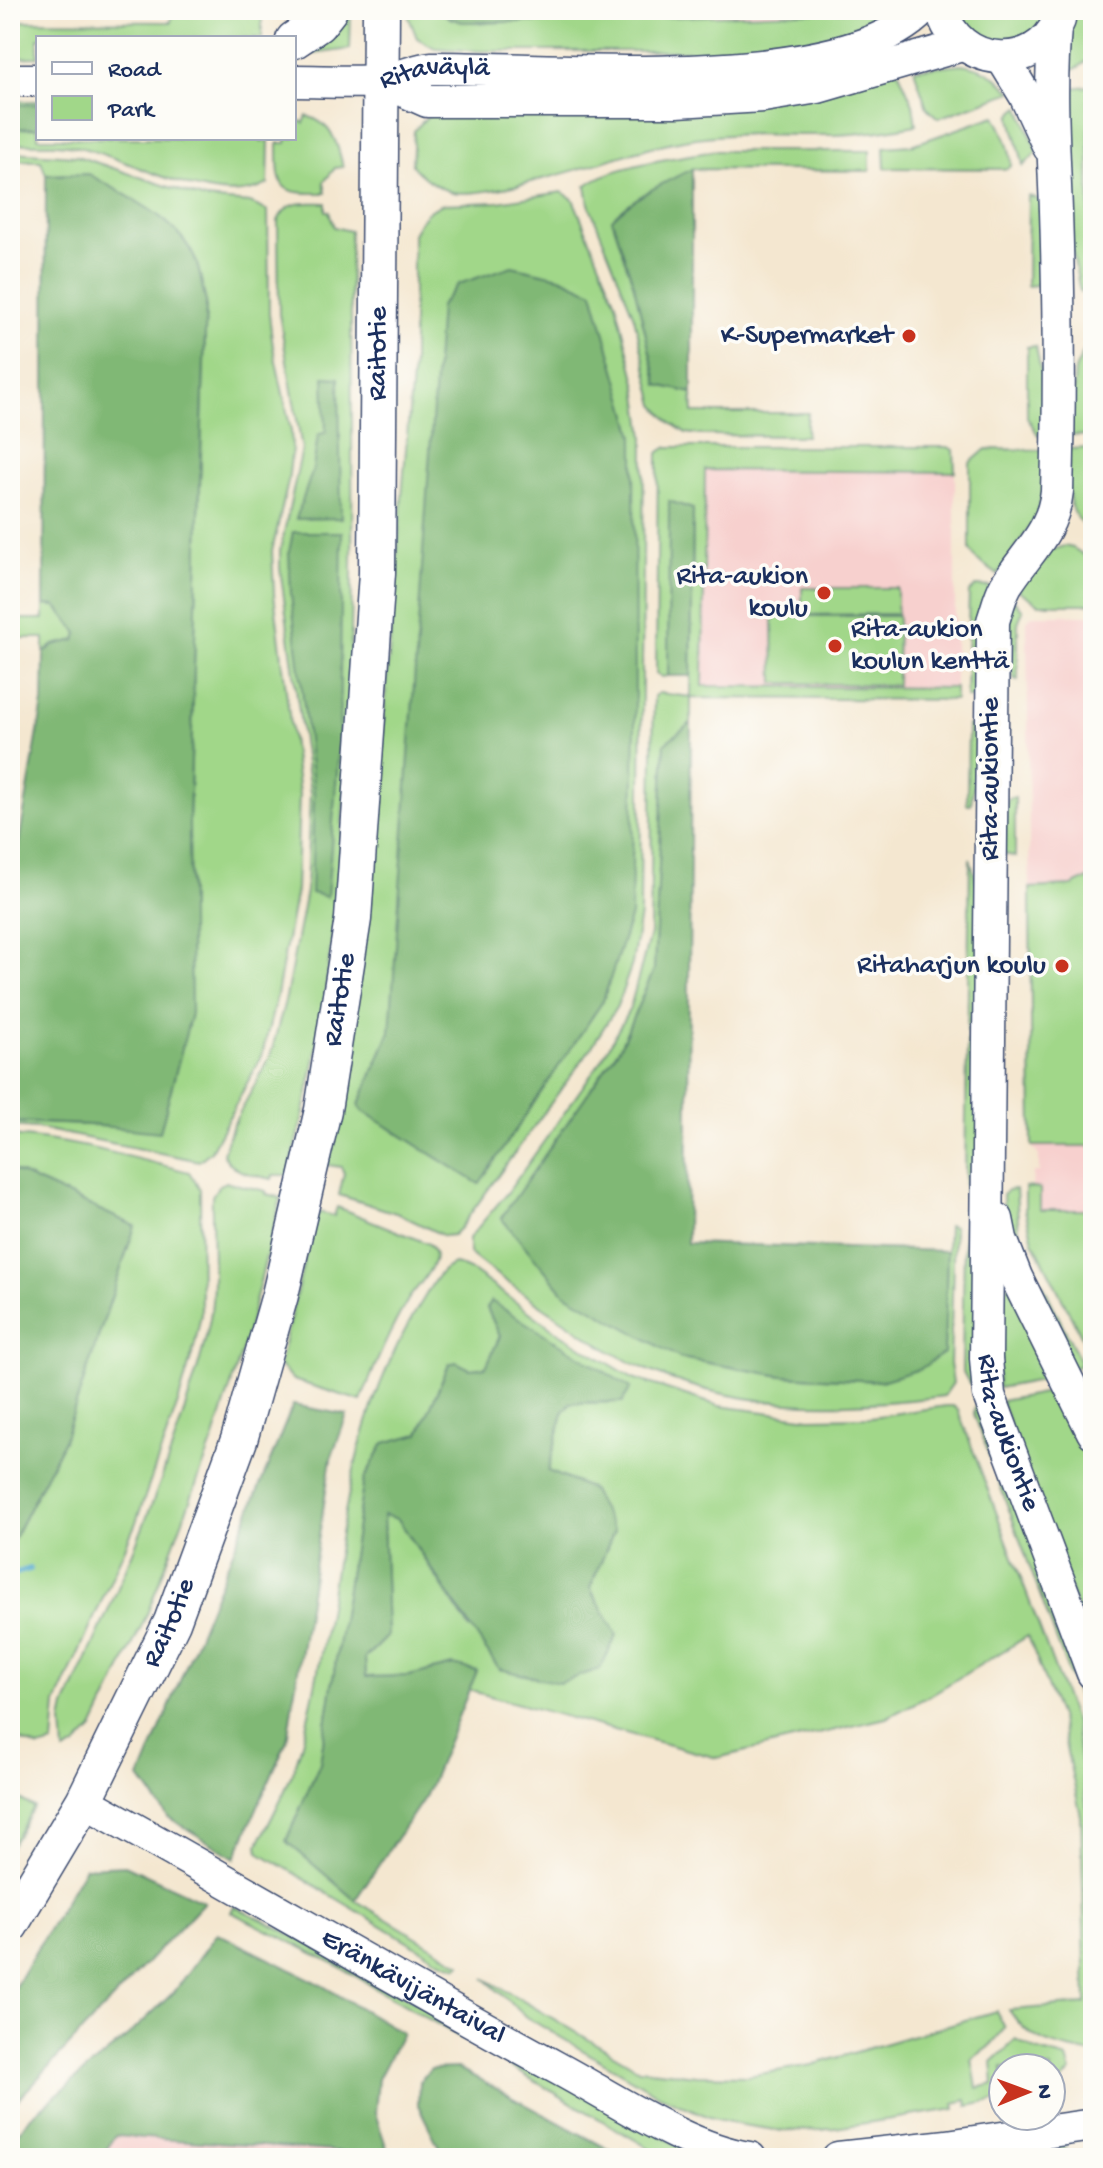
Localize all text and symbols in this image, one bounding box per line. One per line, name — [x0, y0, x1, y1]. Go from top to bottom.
legend — [36, 36, 296, 140]
street label: Ritaväylä — [377, 51, 492, 97]
text: Road — [108, 57, 162, 86]
text: Park — [107, 97, 156, 126]
street label: Raitotie — [362, 306, 395, 401]
place label: K-Supermarket — [721, 320, 896, 353]
marker: K-Supermarket — [900, 327, 918, 345]
place label: Rita-aukion koulu — [676, 561, 809, 626]
marker: Rita-aukion koulu — [815, 584, 833, 602]
place label: Rita-aukion koulun kenttä — [851, 614, 1010, 679]
marker: Rita-aukion koulun kenttä — [826, 637, 844, 655]
street label: Rita-aukiontie — [975, 697, 1008, 861]
street label: Raitotie — [317, 950, 364, 1049]
place label: Ritaharjun koulu — [857, 950, 1046, 983]
marker: Ritaharjun koulu — [1053, 957, 1071, 975]
street label: Rita-aukiontie — [969, 1353, 1048, 1516]
street label: Raitotie — [136, 1573, 203, 1673]
street label: Eränkävijäntaival — [315, 1922, 511, 2053]
north arrow — [987, 2052, 1067, 2132]
text: N — [1030, 2084, 1056, 2099]

